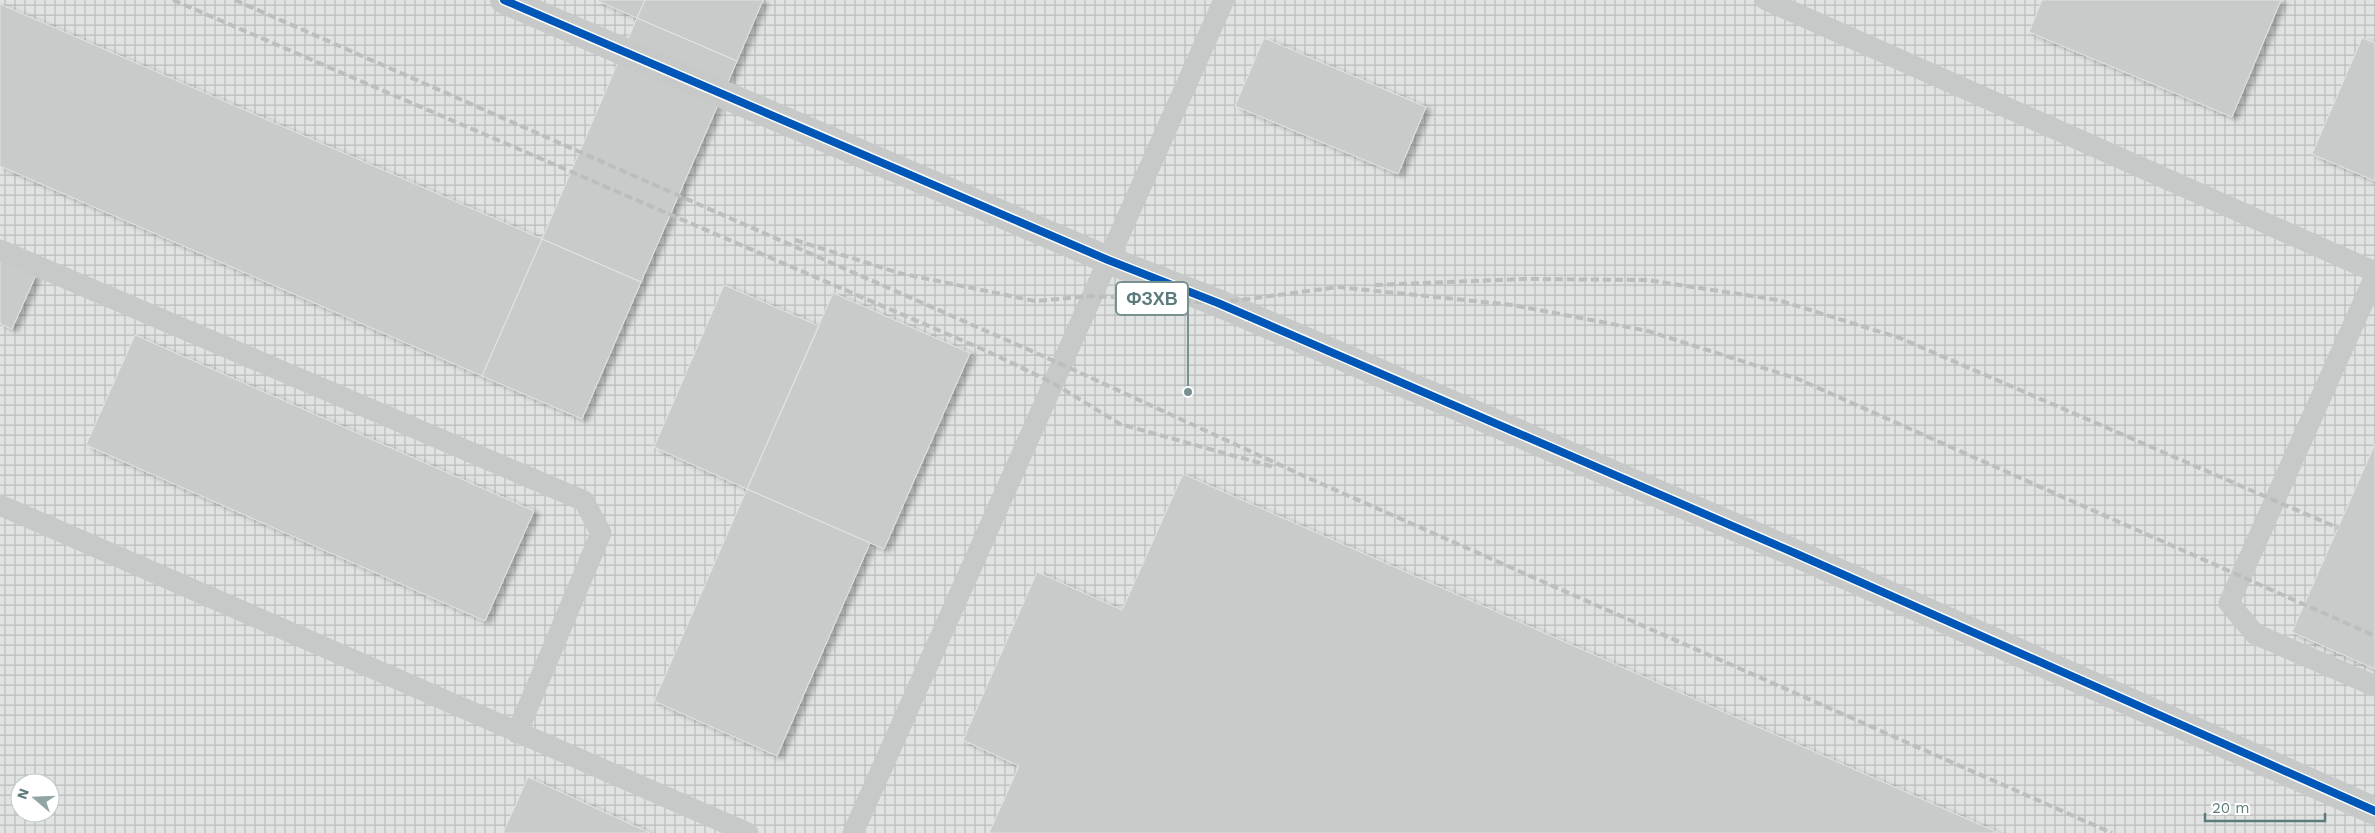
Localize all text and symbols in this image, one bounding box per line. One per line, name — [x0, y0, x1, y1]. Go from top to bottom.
callout: ФЗХВ — [1116, 282, 1188, 315]
text: ФЗХВ — [1126, 288, 1178, 309]
north arrow — [10, 773, 60, 823]
text: N — [13, 786, 32, 801]
scale bar — [2205, 790, 2325, 822]
text: 20 m — [2212, 799, 2250, 817]

